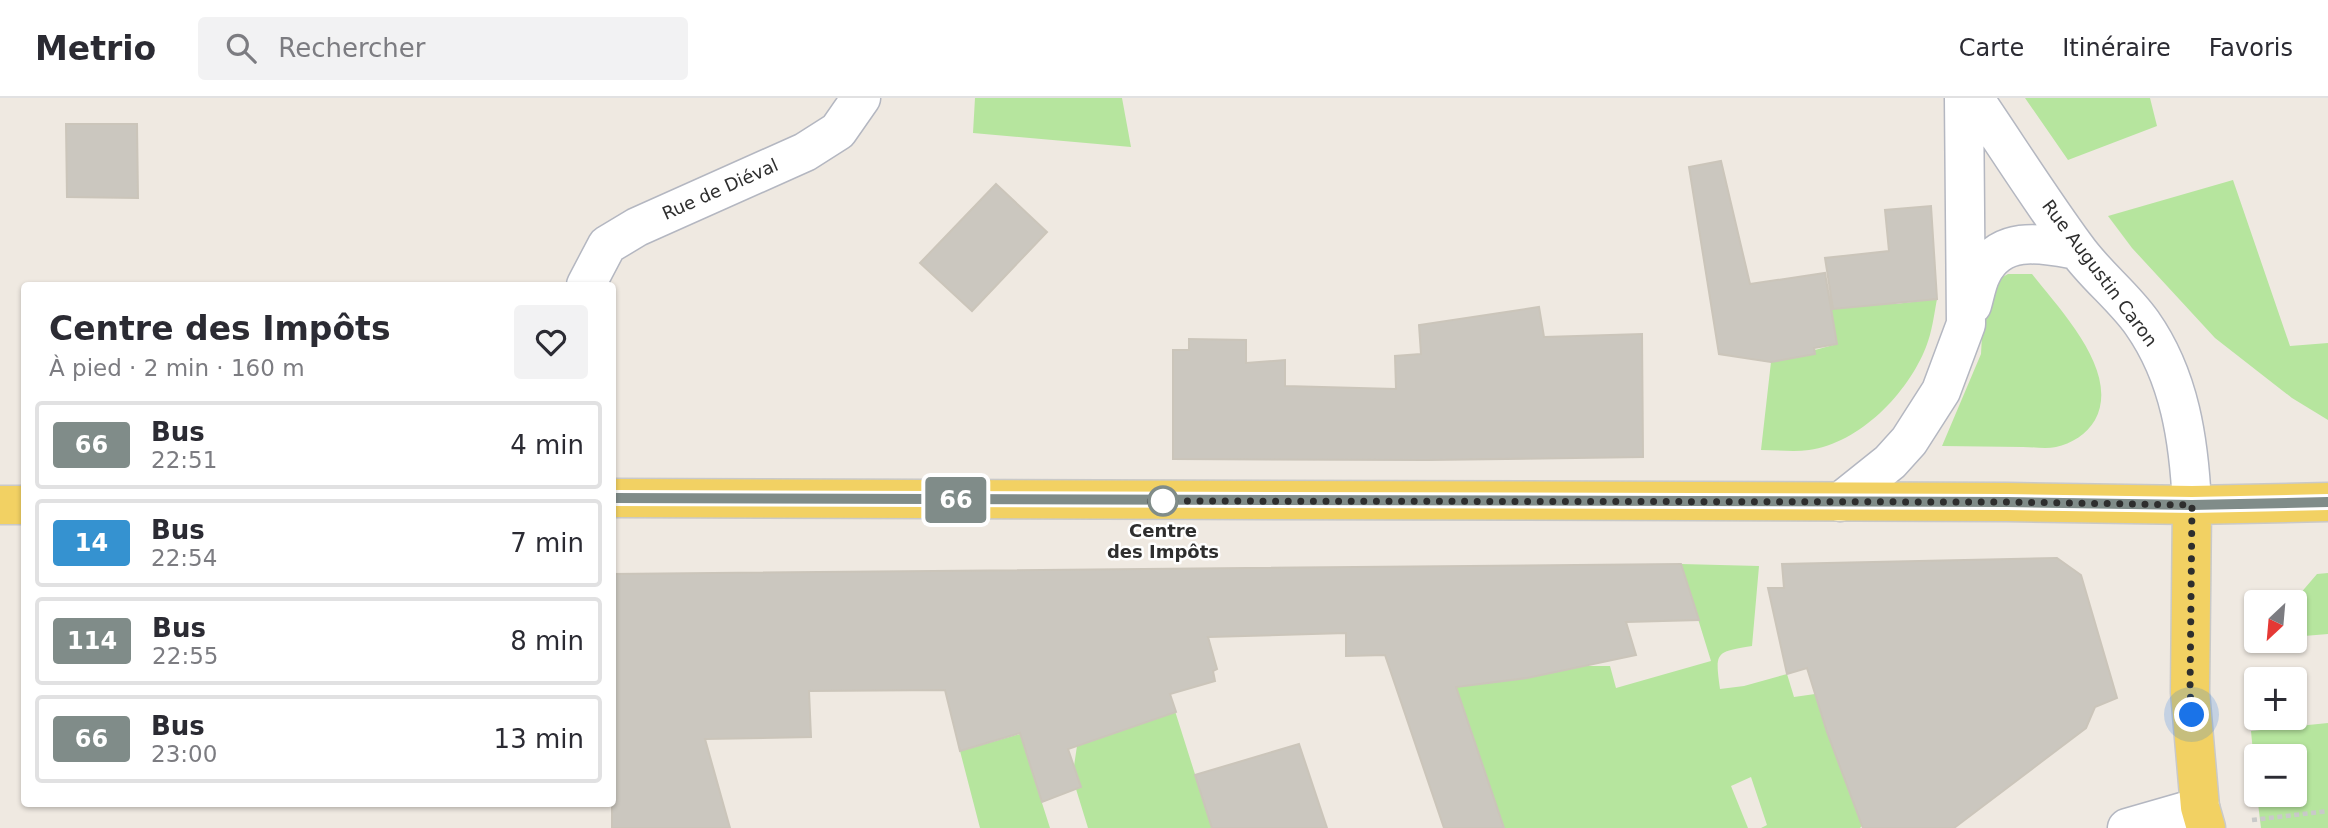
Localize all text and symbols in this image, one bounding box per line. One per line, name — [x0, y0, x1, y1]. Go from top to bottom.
search box — [198, 17, 688, 80]
text: Metrio — [35, 29, 156, 68]
icon: search — [222, 29, 260, 67]
text: Rechercher — [278, 33, 426, 63]
text: Carte — [1959, 34, 2024, 62]
text: Itinéraire — [2062, 34, 2171, 62]
text: Favoris — [2209, 34, 2293, 62]
street label: Rue de Diéval — [659, 154, 781, 224]
street label: Rue Augustin Caron — [2038, 196, 2162, 350]
button: heart — [514, 305, 588, 379]
text: Centre des Impôts — [49, 309, 391, 348]
text: À pied · 2 min · 160 m — [49, 355, 305, 381]
text: Bus — [151, 417, 205, 447]
text: 4 min — [510, 430, 584, 460]
text: 66 — [75, 431, 108, 459]
text: 22:51 — [151, 447, 217, 473]
line badge: 66 — [925, 477, 988, 523]
text: 66 — [939, 486, 973, 514]
marker: Centre des Impôts — [1148, 486, 1178, 516]
text: Bus — [151, 515, 205, 545]
place label: Centre des Impôts — [1107, 520, 1219, 562]
text: 7 min — [510, 528, 584, 558]
text: 14 — [75, 529, 108, 557]
text: 22:54 — [151, 545, 217, 571]
north arrow — [2244, 590, 2306, 653]
map controls — [2244, 590, 2307, 807]
text: Bus — [152, 613, 206, 643]
text: 8 min — [510, 626, 584, 656]
text: 114 — [67, 627, 117, 655]
text: 22:55 — [152, 643, 218, 669]
button: + — [2244, 667, 2307, 730]
your location — [2174, 697, 2209, 732]
text: Bus — [151, 711, 205, 741]
text: 13 min — [494, 724, 584, 754]
text: 66 — [75, 725, 108, 753]
text: 23:00 — [151, 741, 217, 767]
button: − — [2244, 744, 2307, 807]

